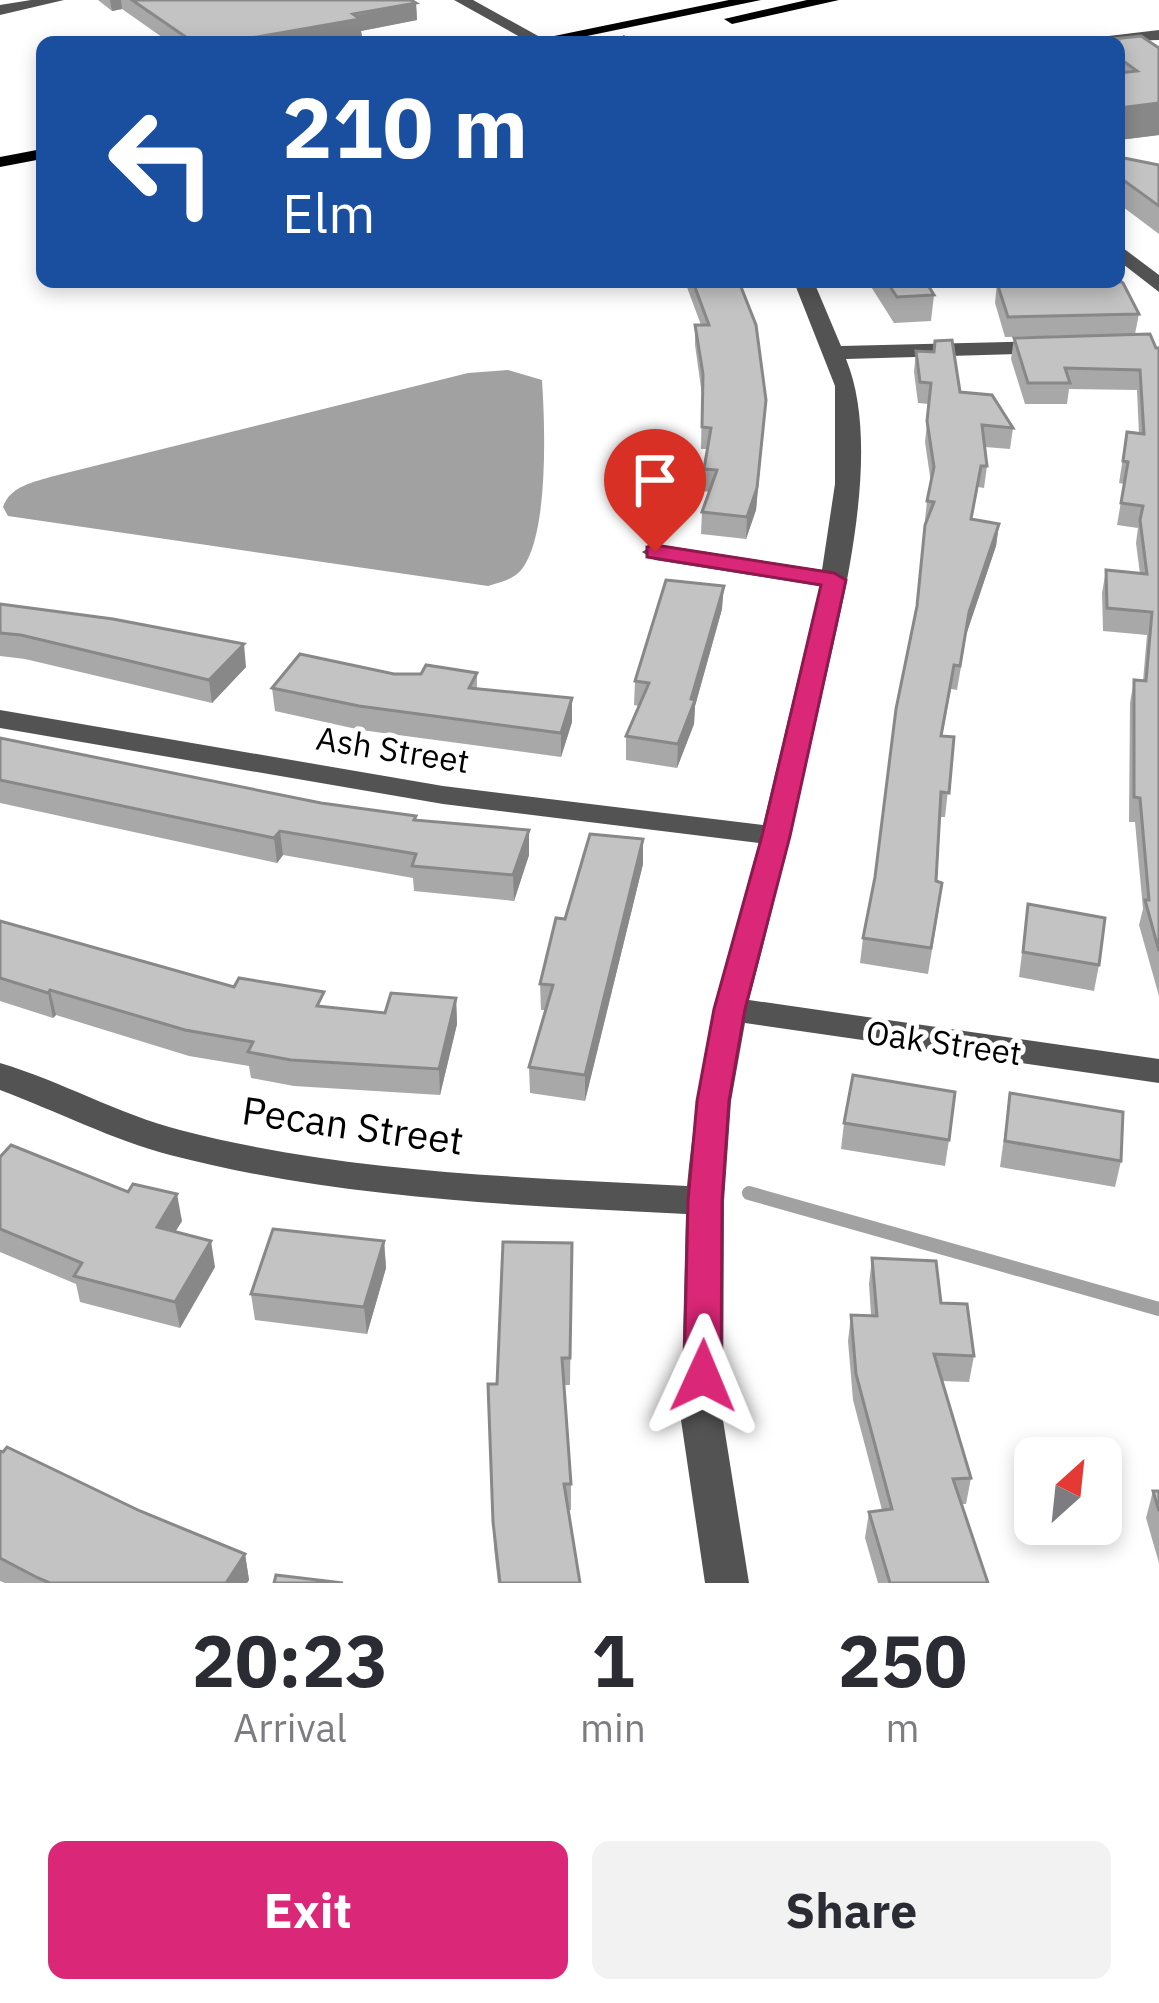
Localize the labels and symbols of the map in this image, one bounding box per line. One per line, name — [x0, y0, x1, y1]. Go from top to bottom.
pin — [604, 429, 706, 552]
street label: Ash Street — [313, 716, 473, 782]
street label: Oak Street — [863, 1010, 1025, 1074]
street label: Pecan Street — [239, 1084, 467, 1166]
position arrow — [640, 1313, 766, 1439]
north arrow — [1014, 1437, 1122, 1545]

